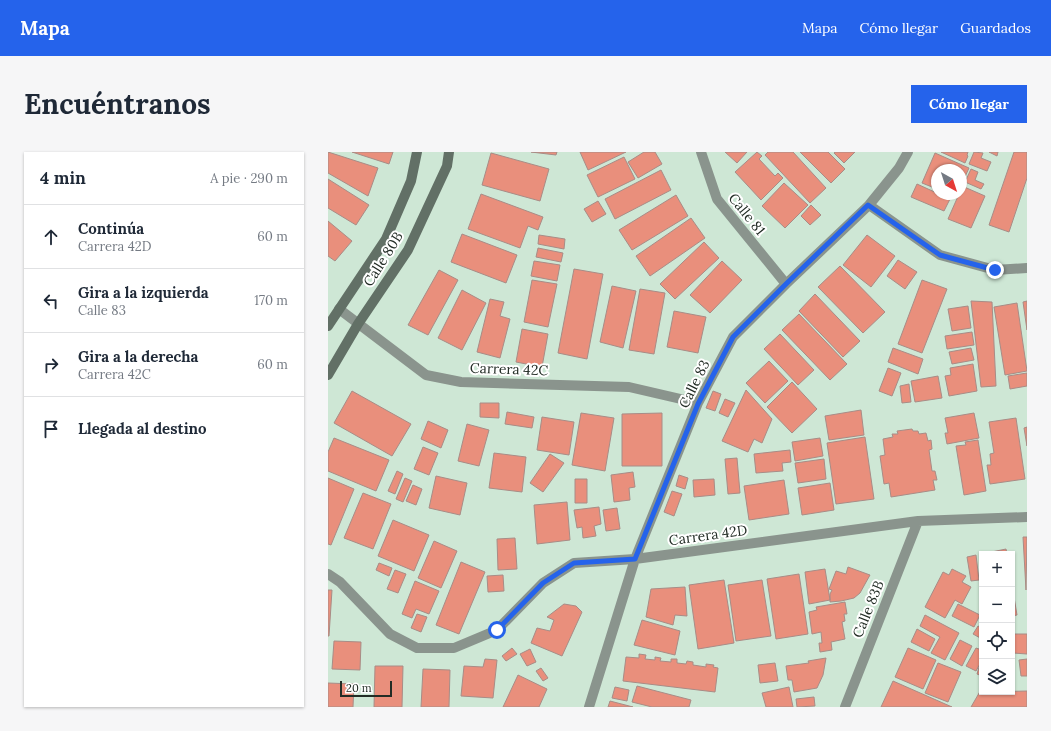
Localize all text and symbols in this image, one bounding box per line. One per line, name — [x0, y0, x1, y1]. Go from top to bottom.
text: Mapa — [20, 16, 70, 40]
text: Mapa — [802, 19, 838, 37]
text: Cómo llegar — [860, 19, 938, 37]
text: Guardados — [960, 19, 1031, 37]
button: Cómo llegar — [911, 85, 1027, 123]
text: Encuéntranos — [24, 86, 211, 122]
north arrow — [931, 164, 967, 200]
text: 4 min — [40, 167, 86, 189]
text: A pie · 290 m — [210, 170, 288, 187]
street label: Calle 81 — [725, 189, 769, 239]
text: Continúa — [78, 219, 144, 238]
icon: ahead — [40, 226, 62, 248]
text: 60 m — [257, 228, 288, 245]
street label: Calle 80B — [359, 228, 407, 290]
text: Carrera 42D — [78, 238, 151, 255]
route end — [986, 261, 1004, 279]
text: Gira a la izquierda — [78, 283, 209, 302]
icon: left — [40, 290, 62, 312]
text: 170 m — [254, 292, 288, 309]
text: Calle 83 — [78, 302, 126, 319]
text: Gira a la derecha — [78, 347, 198, 366]
icon: right — [40, 354, 62, 376]
text: 60 m — [257, 356, 288, 373]
street label: Calle 83 — [675, 357, 713, 411]
street label: Carrera 42C — [470, 359, 549, 379]
text: Carrera 42C — [78, 366, 151, 383]
icon: arrive — [40, 418, 62, 440]
text: Llegada al destino — [78, 419, 207, 438]
street label: Carrera 42D — [668, 521, 748, 549]
map controls — [979, 551, 1015, 695]
button: + — [979, 551, 1015, 587]
street label: Calle 83B — [848, 577, 888, 640]
button: − — [979, 587, 1015, 623]
route start — [488, 621, 506, 639]
button: locate — [979, 623, 1015, 659]
button: layers — [979, 659, 1015, 695]
scale bar — [340, 679, 392, 698]
text: 20 m — [346, 681, 371, 695]

